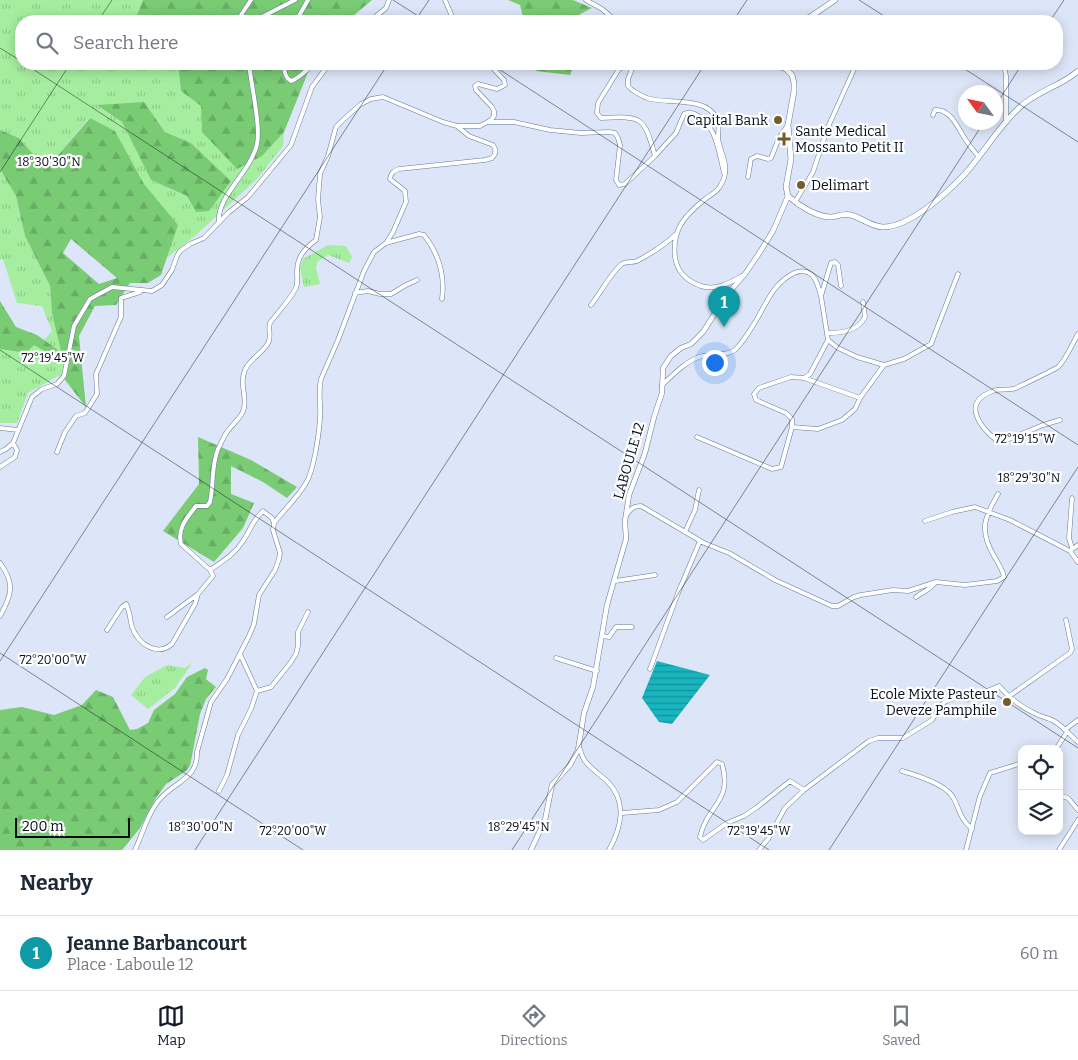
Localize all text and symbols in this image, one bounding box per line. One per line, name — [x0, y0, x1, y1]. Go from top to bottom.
search box — [15, 15, 1063, 70]
icon: search — [33, 29, 61, 57]
text: Search here — [73, 31, 178, 54]
north arrow — [958, 85, 1003, 130]
place label: Capital Bank — [687, 112, 768, 129]
marker: Capital Bank — [772, 114, 784, 126]
place label: Sante Medical Mossanto Petit II — [795, 123, 904, 156]
marker: Sante Medical Mossanto Petit II — [777, 132, 791, 146]
text: 18°30'30"N — [17, 155, 81, 169]
place label: Delimart — [811, 177, 869, 194]
marker: Delimart — [795, 179, 807, 191]
pin: 1 — [708, 286, 740, 327]
your location — [702, 350, 728, 376]
text: 72°19'45"W — [22, 351, 85, 365]
street label: LABOULE 12 — [610, 421, 648, 501]
text: 72°19'15"W — [995, 432, 1056, 446]
text: 18°29'30"N — [998, 471, 1061, 485]
text: 72°20'00"W — [19, 653, 87, 667]
place label: Ecole Mixte Pasteur Deveze Pamphile — [870, 686, 997, 719]
marker: Ecole Mixte Pasteur Deveze Pamphile — [1001, 696, 1013, 708]
map controls — [1018, 745, 1063, 835]
button: locate — [1018, 745, 1063, 790]
button: layers — [1018, 790, 1063, 835]
scale bar — [15, 815, 130, 838]
text: 200 m — [22, 818, 64, 835]
text: 18°30'00"N — [169, 820, 234, 834]
text: 18°29'45"N — [488, 820, 550, 834]
text: 72°20'00"W — [259, 824, 327, 838]
text: 72°19'45"W — [728, 824, 791, 838]
text: Nearby — [20, 870, 93, 896]
text: Jeanne Barbancourt — [67, 932, 247, 955]
text: 1 — [33, 944, 39, 963]
text: 60 m — [1020, 944, 1058, 963]
text: Place · Laboule 12 — [67, 955, 193, 974]
tab: Map — [157, 1002, 186, 1049]
tab: Directions — [500, 1002, 568, 1049]
tab: Saved — [882, 1002, 921, 1049]

